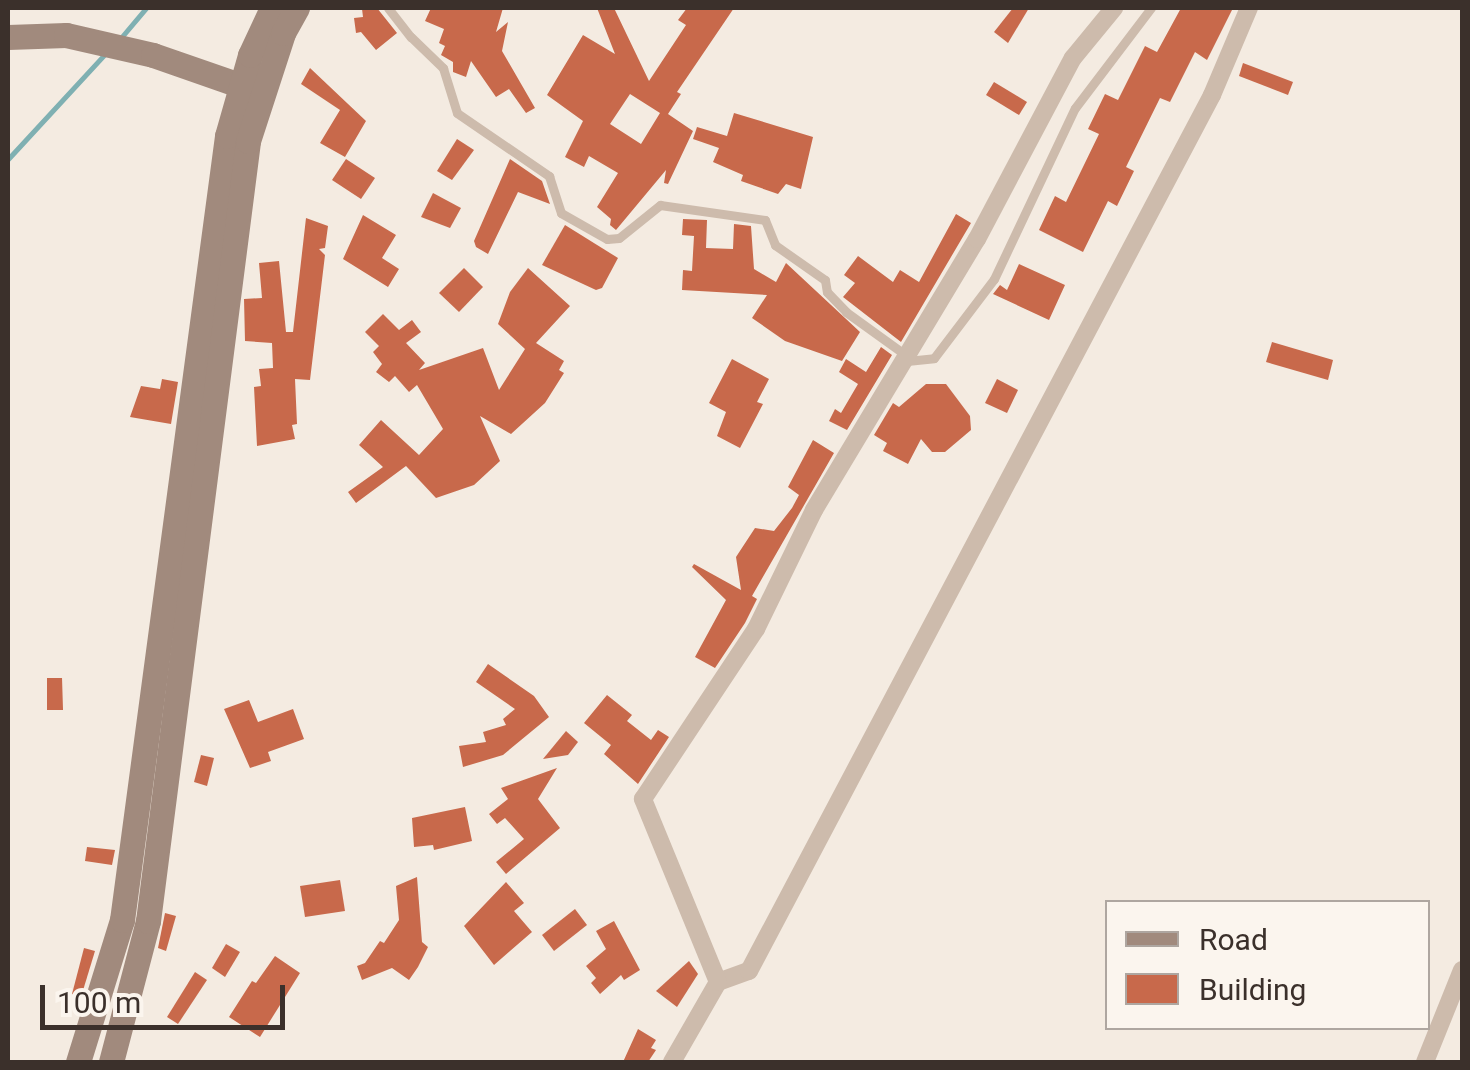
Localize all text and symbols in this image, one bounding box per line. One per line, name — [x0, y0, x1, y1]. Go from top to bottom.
legend — [1105, 900, 1430, 1030]
text: Road — [1199, 922, 1268, 957]
scale bar — [45, 965, 290, 1027]
text: Building — [1199, 972, 1306, 1007]
text: 100 m — [57, 985, 141, 1020]

